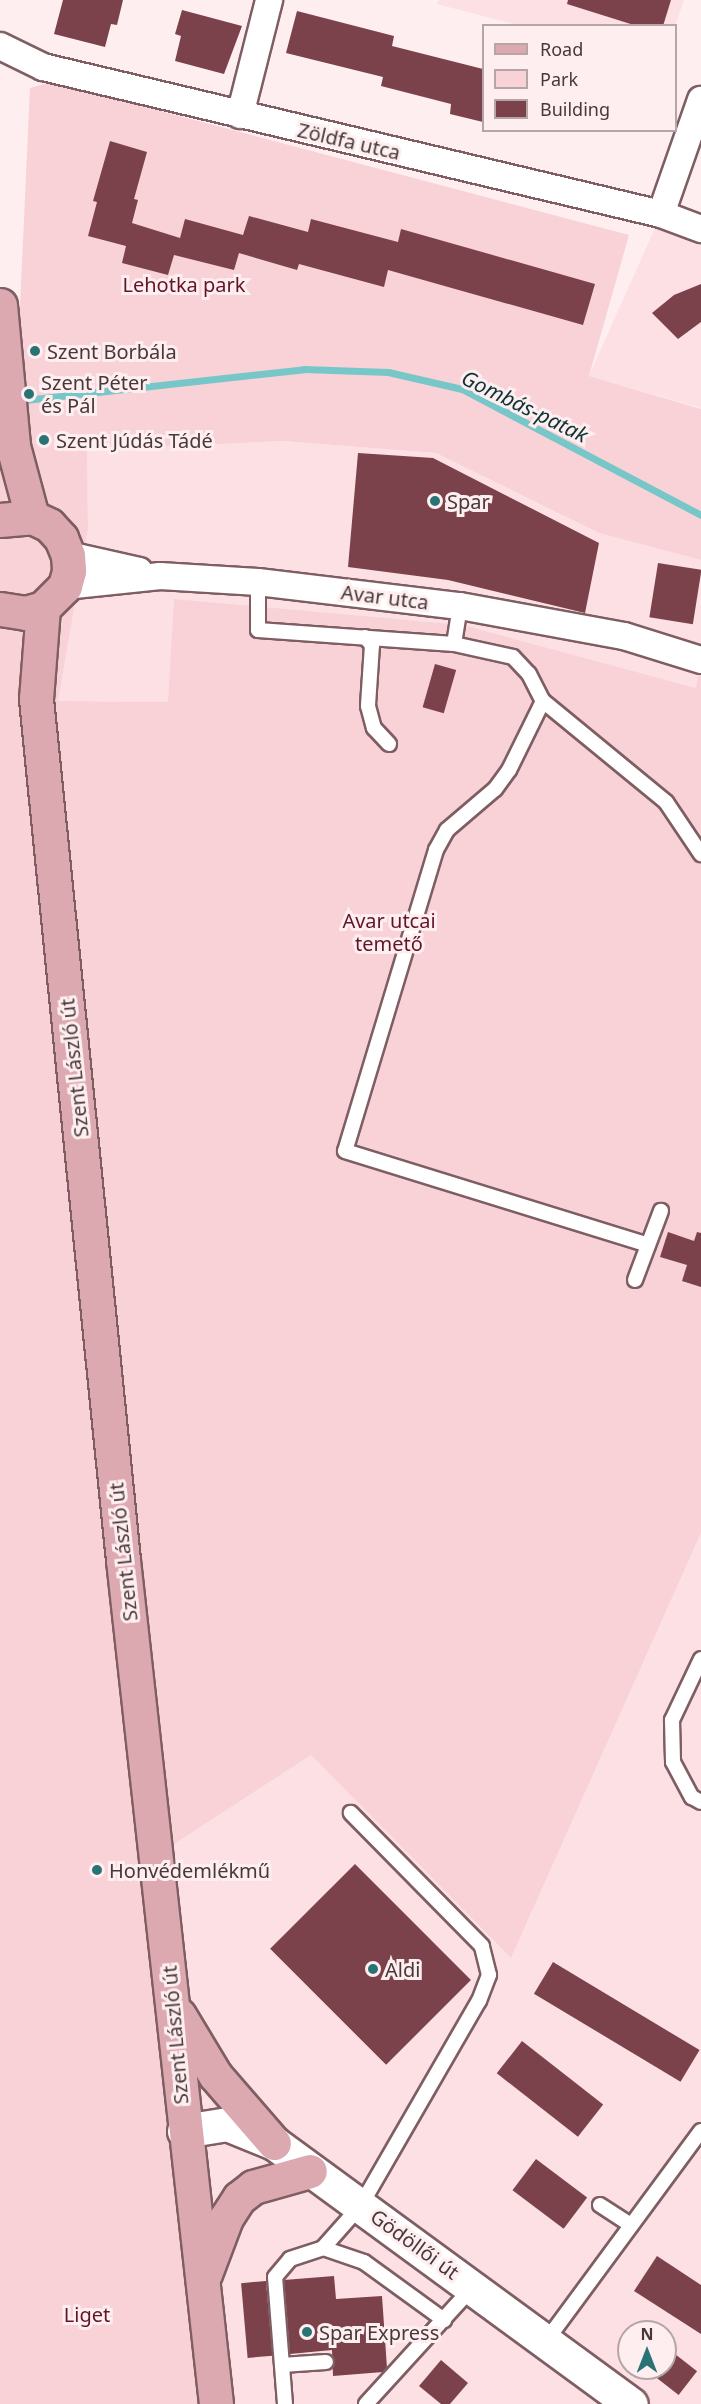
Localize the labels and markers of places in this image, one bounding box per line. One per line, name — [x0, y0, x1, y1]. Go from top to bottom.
place label: Szent Borbála — [47, 339, 177, 363]
marker: Szent Borbála — [28, 344, 42, 358]
place label: Szent Péter és Pál — [41, 371, 148, 418]
marker: Szent Péter és Pál — [22, 387, 36, 401]
place label: Szent Júdás Tádé — [56, 428, 213, 452]
marker: Szent Júdás Tádé — [37, 433, 51, 447]
place label: Spar — [447, 489, 490, 513]
marker: Spar — [428, 494, 442, 508]
place label: Honvédemlékmű — [109, 1858, 270, 1882]
marker: Honvédemlékmű — [90, 1863, 104, 1877]
place label: Aldi — [385, 1957, 420, 1981]
marker: Aldi — [366, 1962, 380, 1976]
place label: Spar Express — [319, 2320, 439, 2344]
marker: Spar Express — [300, 2325, 314, 2339]

